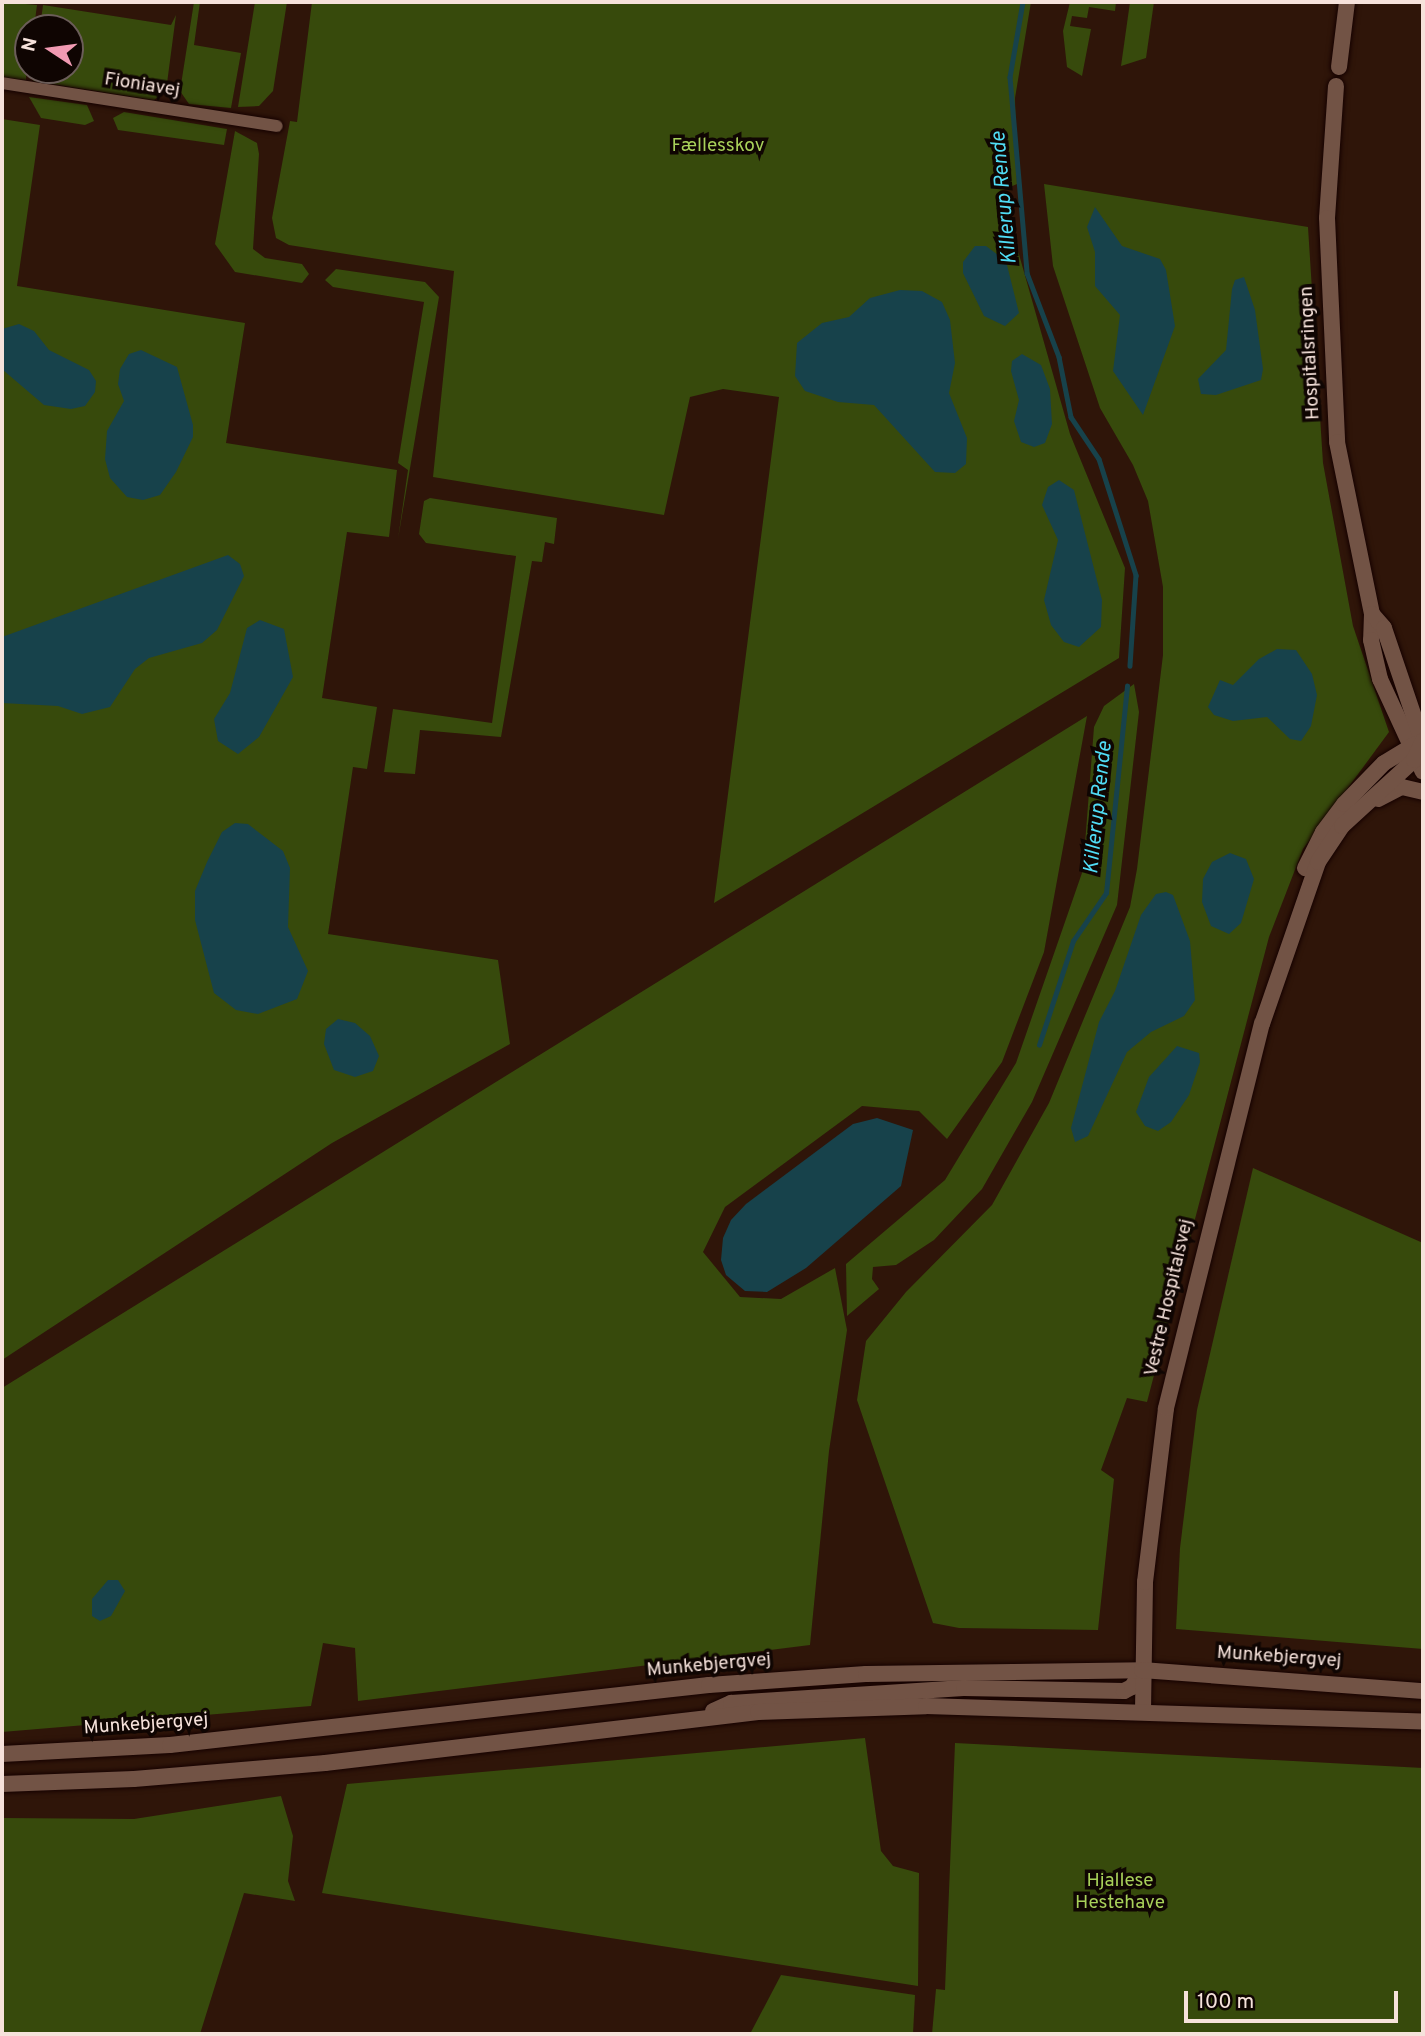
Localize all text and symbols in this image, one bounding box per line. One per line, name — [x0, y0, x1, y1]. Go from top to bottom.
north arrow — [14, 14, 84, 84]
text: N — [17, 35, 44, 54]
street label: Fioniavej — [103, 69, 181, 103]
water label: Killerup Rende — [987, 131, 1023, 265]
park label: Fællesskov — [671, 136, 765, 158]
street label: Hospitalsringen — [1296, 286, 1326, 420]
water label: Killerup Rende — [1080, 740, 1118, 876]
street label: Vestre Hospitalsvej — [1141, 1217, 1199, 1379]
street label: Munkebjergvej — [1216, 1642, 1342, 1674]
street label: Munkebjergvej — [646, 1649, 772, 1683]
street label: Munkebjergvej — [83, 1709, 209, 1741]
park label: Hjallese Hestehave — [1075, 1871, 1165, 1915]
scale bar — [1187, 1976, 1400, 2020]
text: 100 m — [1197, 1989, 1254, 2016]

